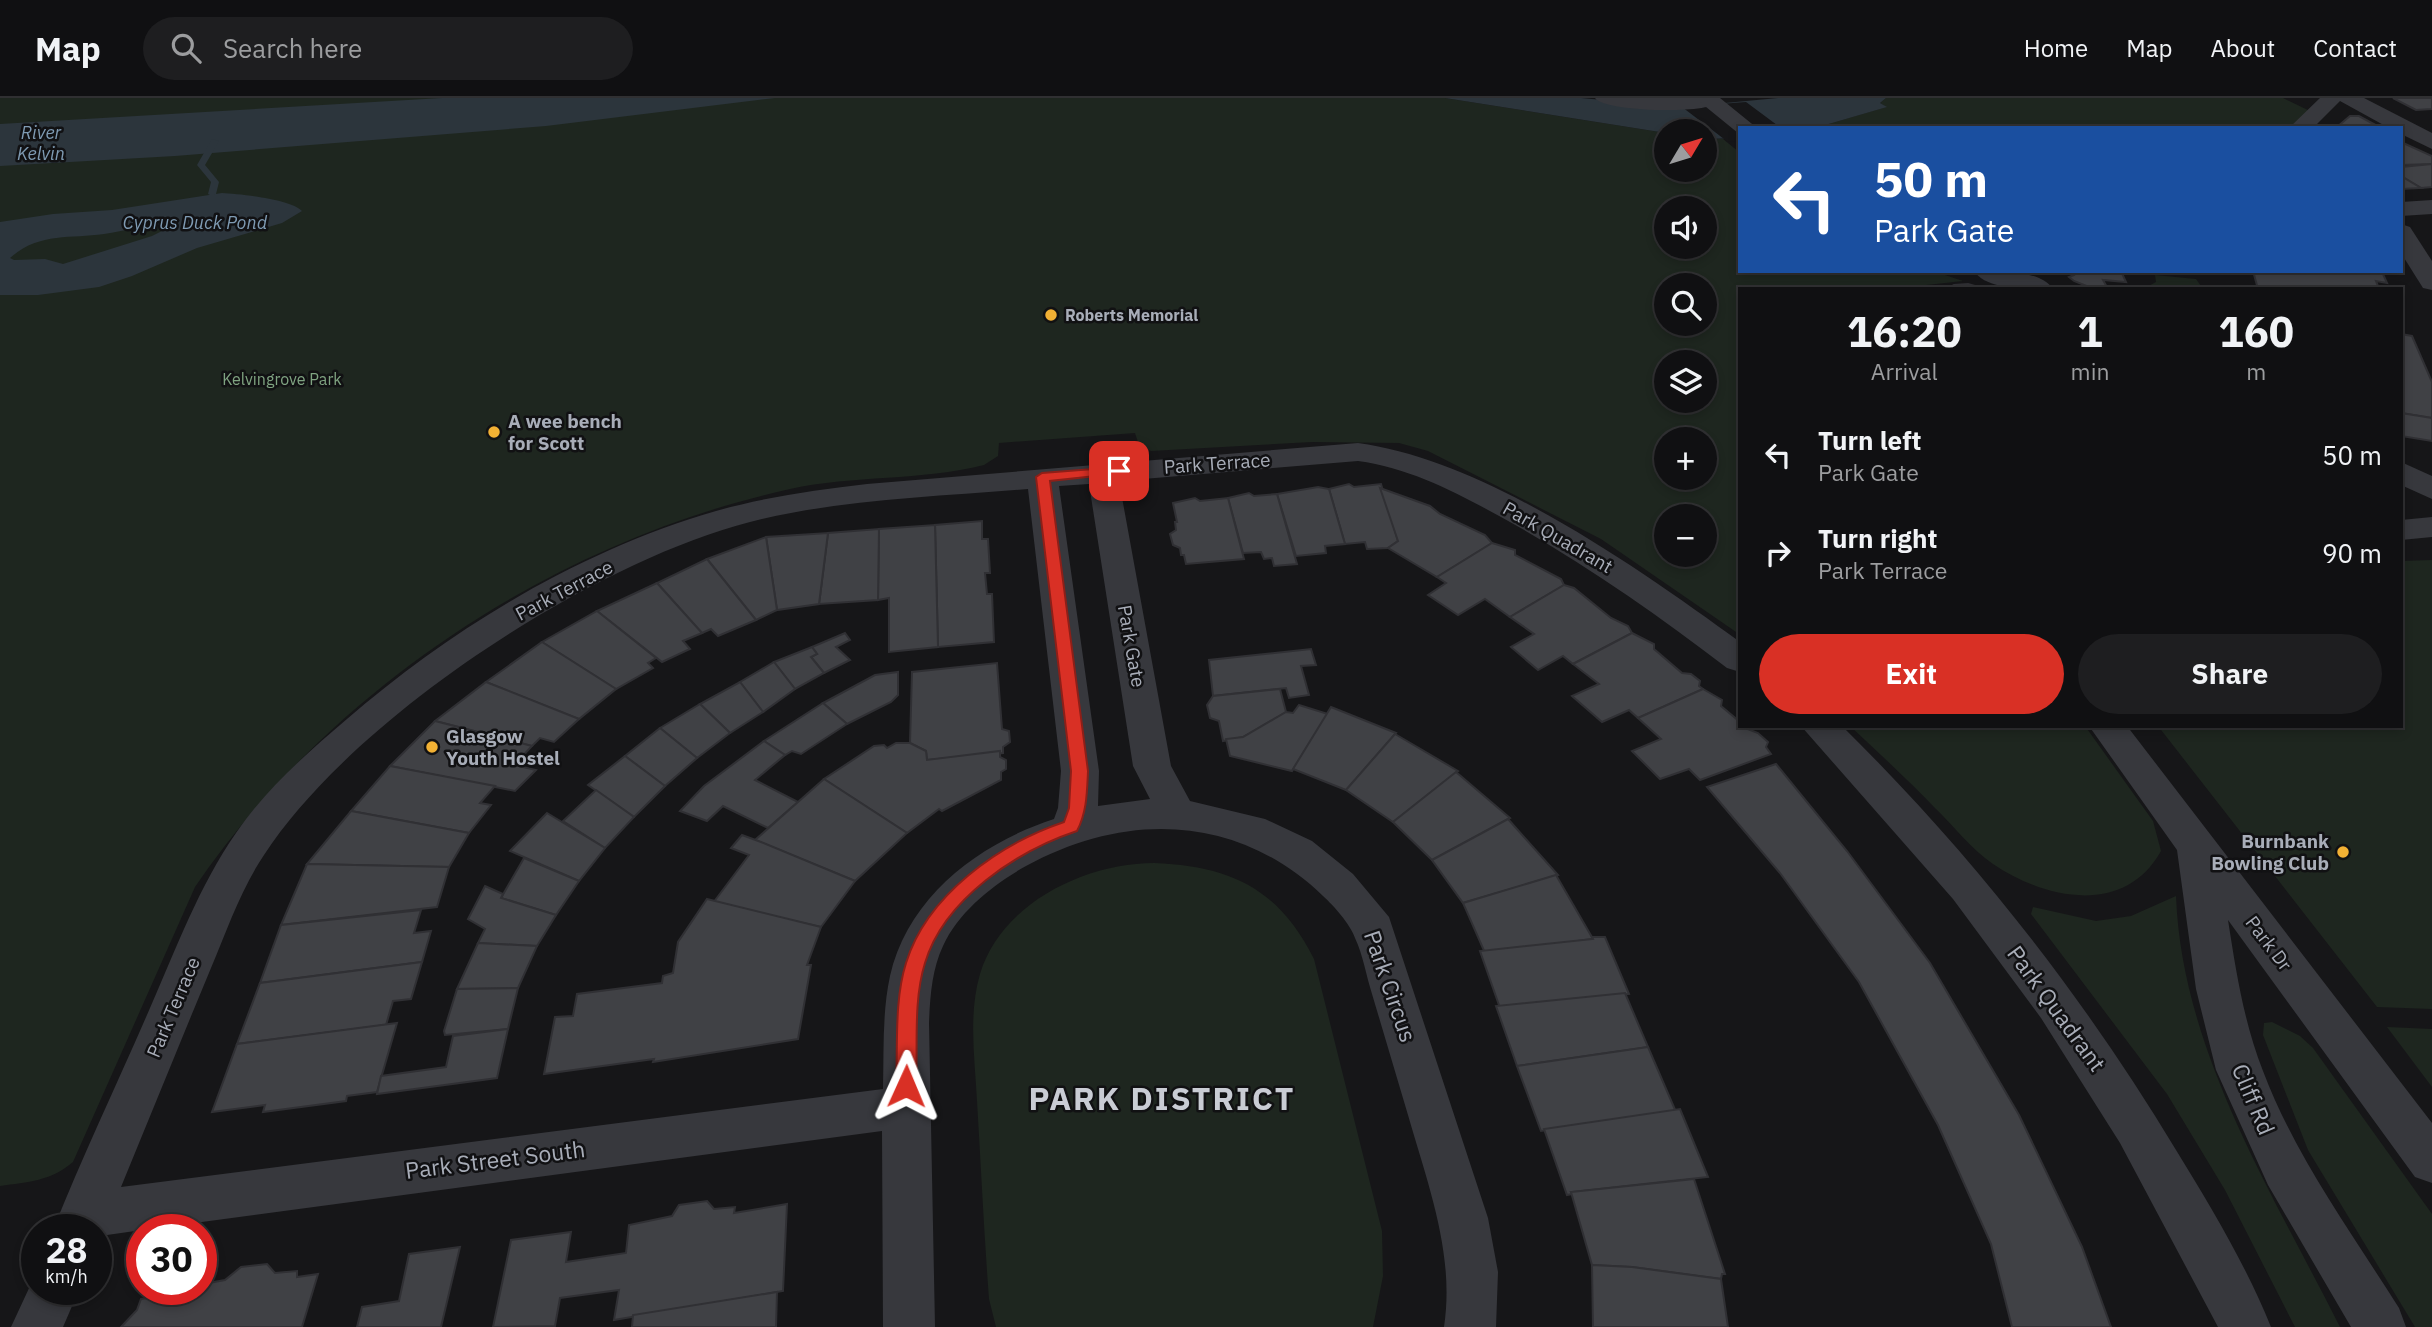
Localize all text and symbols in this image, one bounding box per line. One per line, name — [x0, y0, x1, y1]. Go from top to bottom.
search box — [143, 17, 633, 80]
text: Map — [35, 27, 101, 70]
icon: search — [167, 29, 205, 67]
text: Search here — [223, 31, 362, 65]
text: Home — [2024, 32, 2088, 64]
text: Map — [2126, 32, 2172, 64]
text: About — [2210, 32, 2275, 64]
text: Contact — [2313, 32, 2397, 64]
north arrow — [1654, 119, 1717, 182]
map controls — [1654, 119, 1717, 567]
water label: River Kelvin — [17, 121, 65, 165]
text: 50 m — [1874, 147, 1988, 210]
icon: left — [1759, 154, 1850, 245]
button: sound — [1654, 196, 1717, 259]
text: Park Gate — [1874, 209, 2014, 251]
water label: Cyprus Duck Pond — [123, 211, 268, 234]
button: search — [1654, 273, 1717, 336]
text: 16:20 — [1847, 304, 1962, 359]
text: 1 — [2077, 304, 2103, 359]
text: 160 — [2218, 304, 2294, 359]
place label: Roberts Memorial — [1065, 305, 1198, 325]
marker: Roberts Memorial — [1043, 307, 1059, 323]
button: layers — [1654, 350, 1717, 413]
text: Arrival — [1871, 356, 1938, 386]
text: min — [2071, 356, 2109, 386]
text: m — [2246, 356, 2266, 386]
park label: Kelvingrove Park — [222, 369, 342, 389]
place label: A wee bench for Scott — [508, 409, 622, 455]
text: Turn left — [1818, 423, 1921, 457]
marker: A wee bench for Scott — [486, 424, 502, 440]
button: + — [1654, 427, 1717, 490]
icon: left — [1759, 436, 1797, 474]
text: 50 m — [2322, 438, 2382, 472]
pin — [1089, 441, 1149, 501]
street label: Park Terrace — [1163, 447, 1271, 479]
icon: arrive — [1100, 452, 1138, 490]
text: Park Gate — [1818, 457, 1919, 487]
street label: Park Quadrant — [1499, 496, 1617, 578]
button: − — [1654, 504, 1717, 567]
text: Turn right — [1818, 521, 1937, 555]
icon: right — [1759, 534, 1797, 572]
text: 90 m — [2322, 536, 2382, 570]
street label: Park Terrace — [511, 554, 617, 626]
text: Park Terrace — [1818, 555, 1947, 585]
street label: Park Gate — [1113, 603, 1151, 689]
button: Exit — [1759, 634, 2064, 714]
button: Share — [2078, 634, 2382, 714]
place label: Glasgow Youth Hostel — [446, 724, 560, 770]
marker: Glasgow Youth Hostel — [424, 739, 440, 755]
place label: Burnbank Bowling Club — [2211, 829, 2329, 875]
marker: Burnbank Bowling Club — [2335, 844, 2351, 860]
street label: Park Dr — [2241, 911, 2297, 975]
street label: Park Circus — [1358, 926, 1424, 1046]
street label: Park Quadrant — [2001, 939, 2113, 1077]
street label: Park Terrace — [141, 953, 205, 1061]
position arrow — [869, 1049, 943, 1123]
street label: Cliff Rd — [2226, 1059, 2282, 1139]
district label: PARK DISTRICT — [1029, 1077, 1295, 1119]
street label: Park Street South — [403, 1133, 587, 1185]
speed limit sign: 30 — [126, 1214, 217, 1305]
text: 28 — [45, 1227, 88, 1273]
text: km/h — [45, 1265, 88, 1288]

